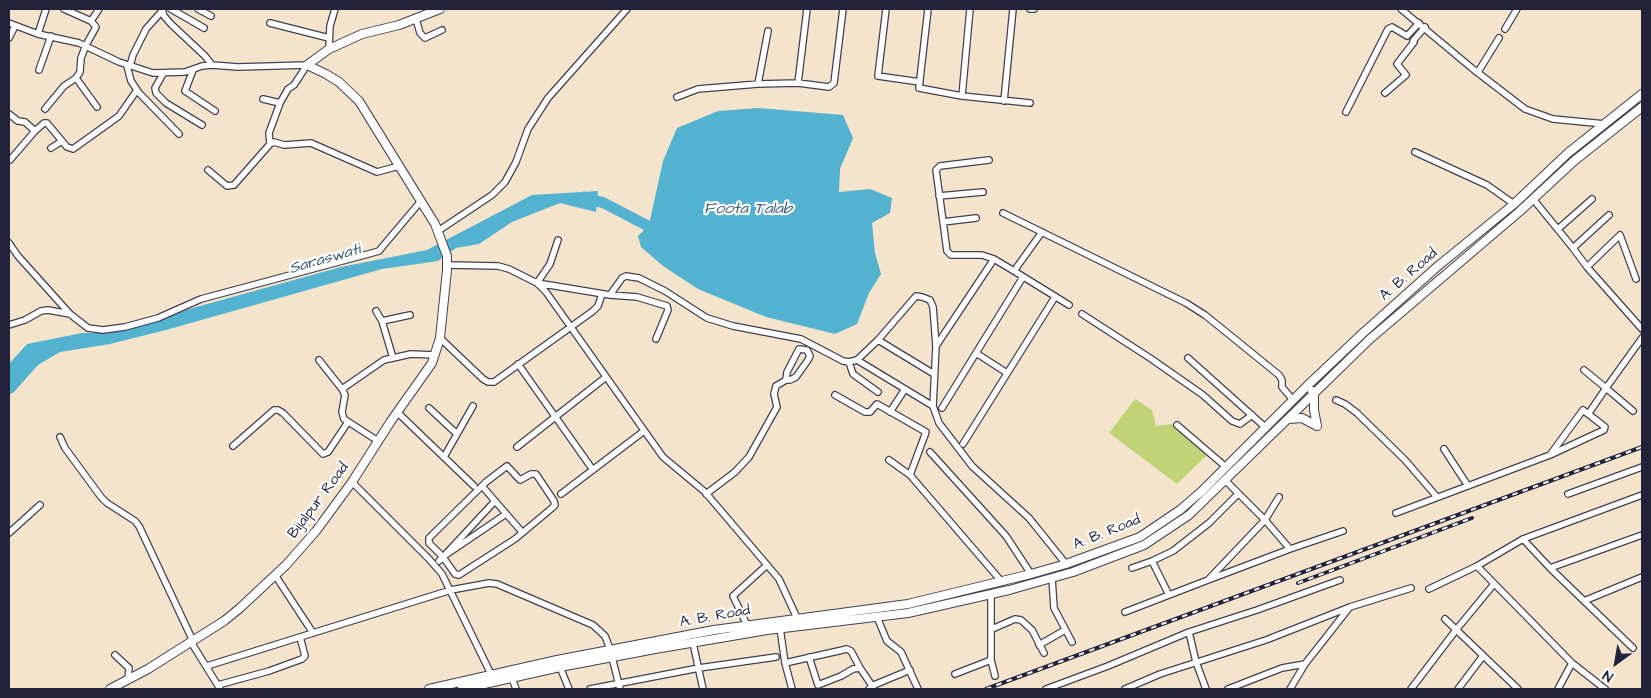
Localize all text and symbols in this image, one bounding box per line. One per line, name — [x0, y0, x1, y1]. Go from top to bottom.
water label: Foota Talab — [704, 200, 792, 220]
water label: Saraswati — [287, 241, 363, 279]
street label: A. B. Road — [1376, 245, 1442, 305]
street label: Bijalpur Road — [285, 460, 353, 542]
street label: A. B. Road — [1071, 511, 1143, 555]
street label: A. B. Road — [678, 602, 752, 632]
north arrow — [1591, 638, 1641, 688]
text: N — [1599, 665, 1617, 687]

